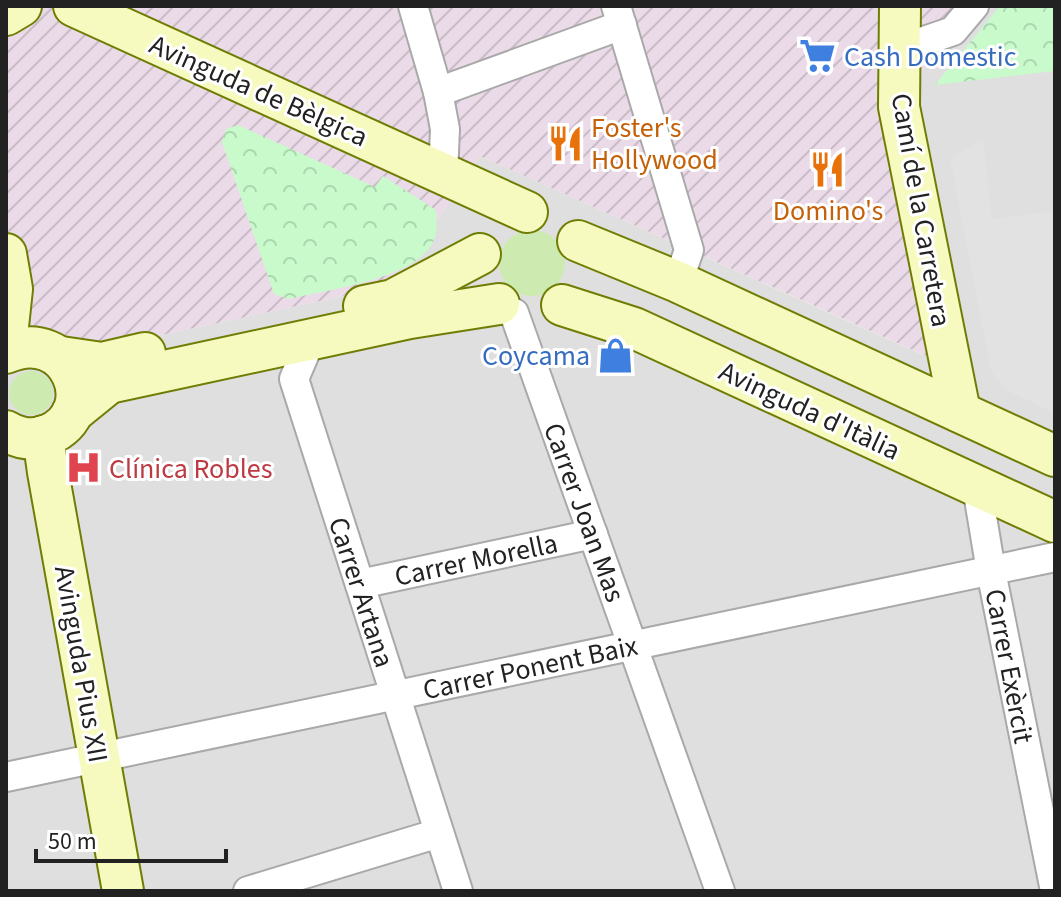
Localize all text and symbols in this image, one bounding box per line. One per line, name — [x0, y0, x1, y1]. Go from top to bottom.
street label: Avinguda de Bèlgica — [143, 25, 374, 157]
supermarket icon: Cash Domestic — [799, 37, 837, 75]
place label: Cash Domestic — [844, 37, 1017, 77]
street label: Camí de la Carretera — [881, 90, 961, 330]
place label: Foster's Hollywood — [591, 108, 718, 180]
restaurant icon: Foster's Hollywood — [546, 124, 584, 162]
restaurant icon: Domino's — [809, 151, 847, 189]
place label: Domino's — [773, 191, 883, 231]
place label: Coycama — [482, 336, 590, 376]
shop icon: Coycama — [597, 336, 635, 374]
street label: Avinguda d'Itàlia — [712, 351, 907, 470]
street label: Carrer Joan Mas — [533, 417, 635, 607]
hospital icon: Clínica Robles — [64, 449, 102, 487]
place label: Clínica Robles — [109, 449, 273, 489]
street label: Carrer Artana — [318, 512, 404, 673]
street label: Carrer Morella — [391, 523, 561, 597]
street label: Avinguda Pius XII — [44, 563, 118, 766]
street label: Carrer Exèrcit — [974, 585, 1044, 747]
street label: Carrer Ponent Baix — [419, 626, 642, 710]
scale bar — [36, 813, 226, 863]
text: 50 m — [48, 824, 97, 859]

